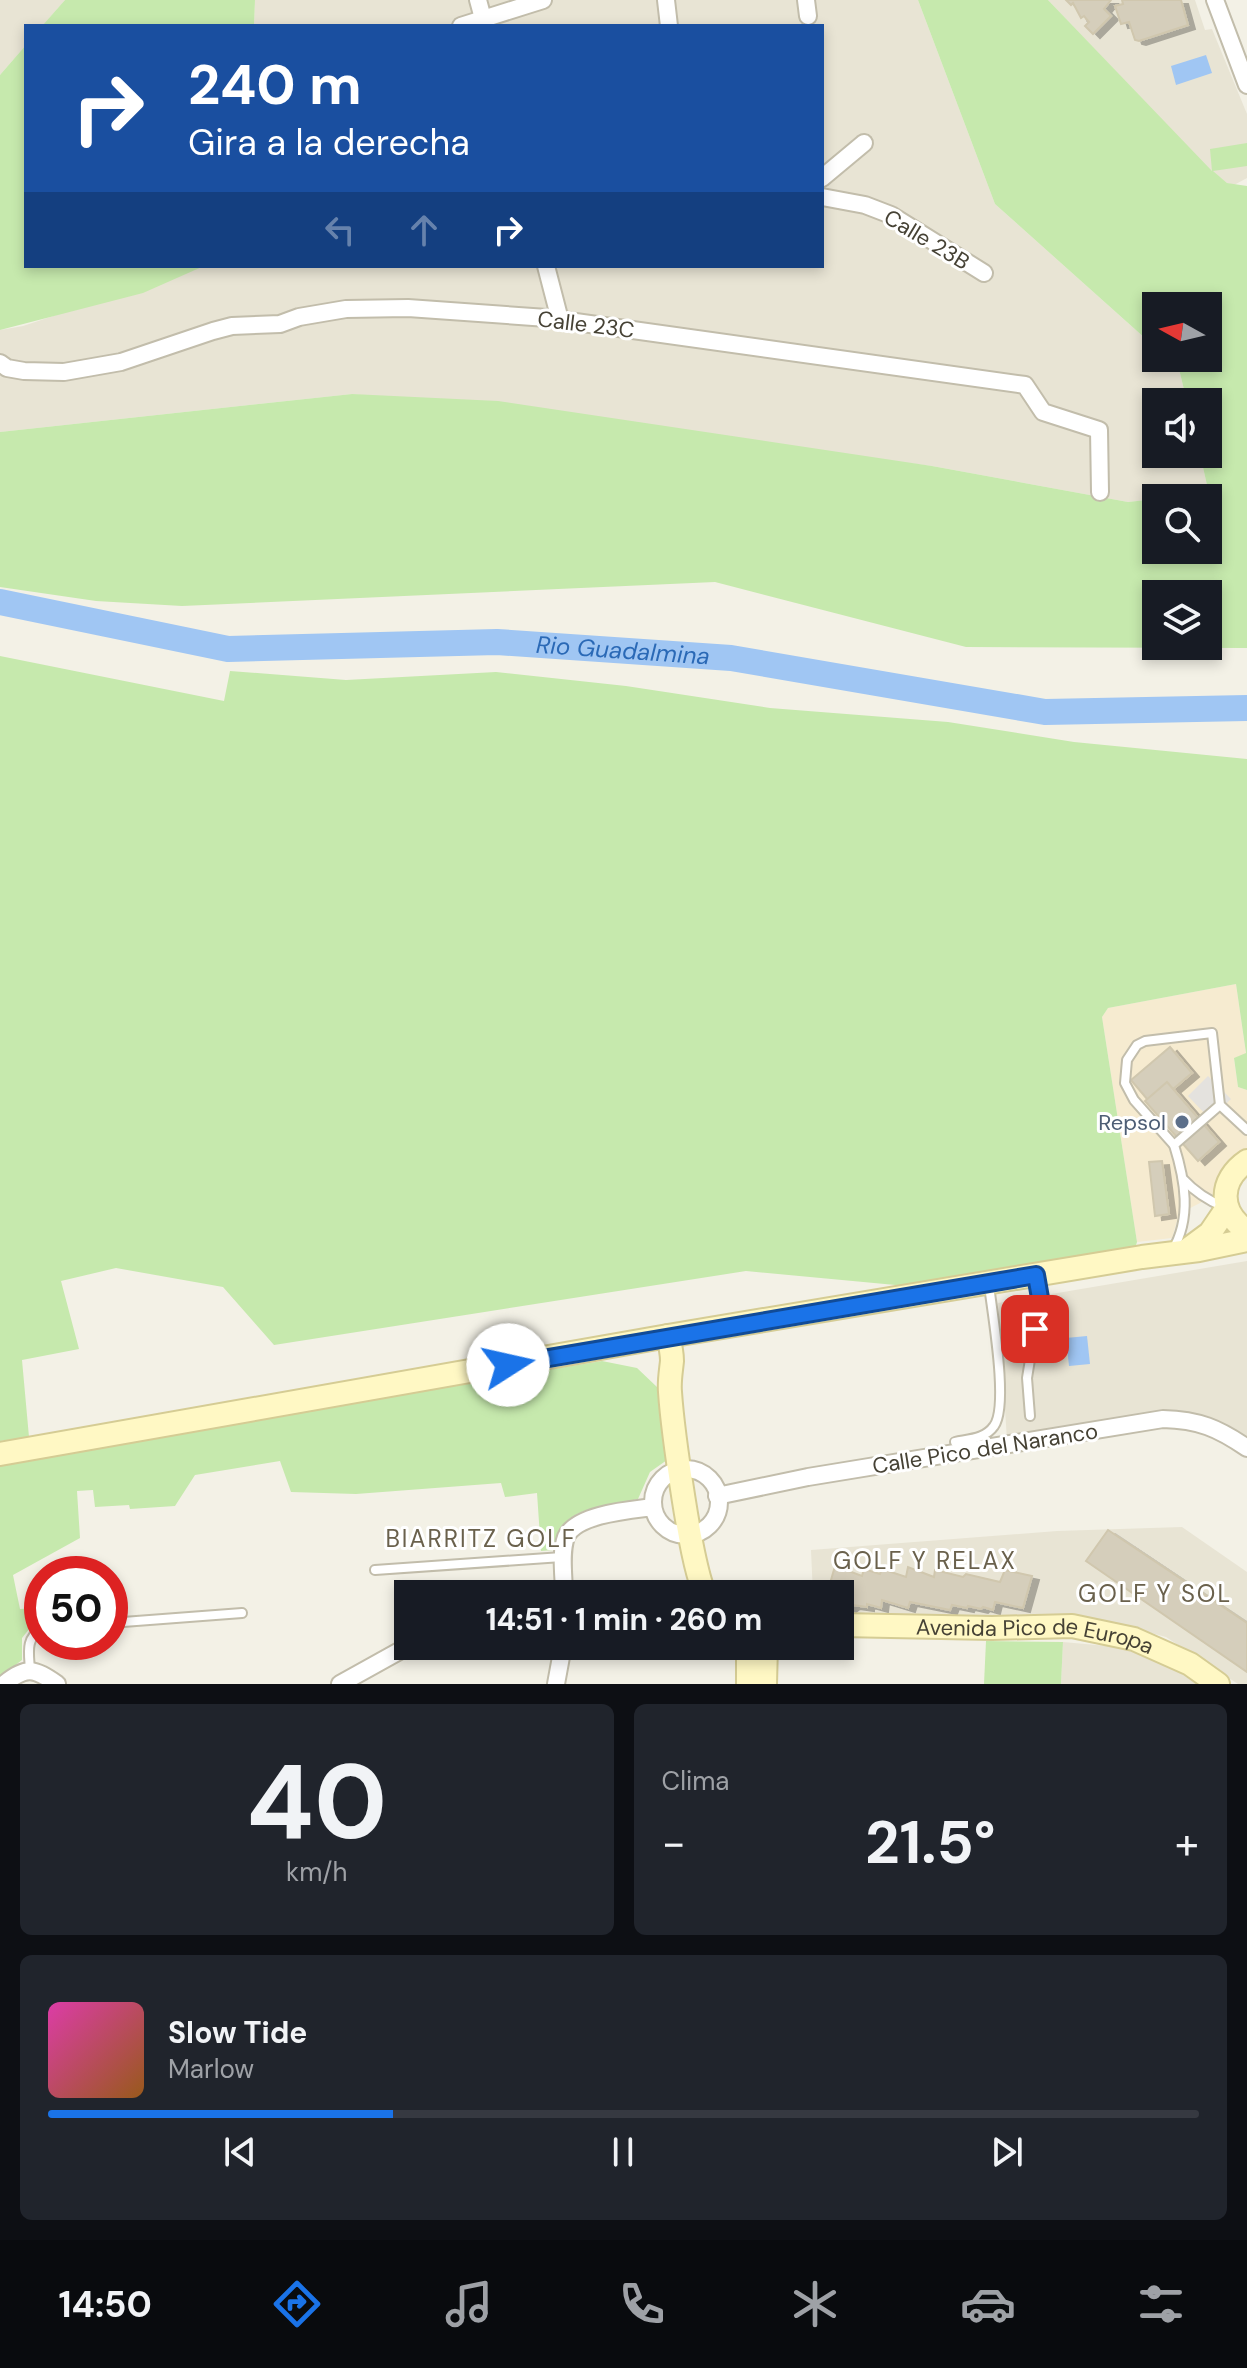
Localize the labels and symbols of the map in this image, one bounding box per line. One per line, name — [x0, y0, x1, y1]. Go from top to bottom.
street label: Calle 23B — [879, 203, 975, 276]
north arrow — [1142, 292, 1222, 372]
street label: Calle 23C — [536, 304, 636, 345]
water label: Rio Guadalmina — [535, 629, 711, 672]
place label: Repsol — [1098, 1108, 1166, 1137]
marker: Repsol — [1173, 1113, 1191, 1131]
pin — [1001, 1295, 1069, 1363]
position arrow — [466, 1323, 550, 1407]
street label: Calle Pico del Naranco — [870, 1416, 1100, 1481]
district label: BIARRITZ GOLF — [385, 1523, 577, 1554]
district label: GOLF Y RELAX — [833, 1545, 1017, 1576]
speed limit sign: 50 — [24, 1556, 128, 1660]
district label: GOLF Y SOL — [1078, 1578, 1232, 1609]
street label: Avenida Pico de Europa — [916, 1611, 1158, 1661]

